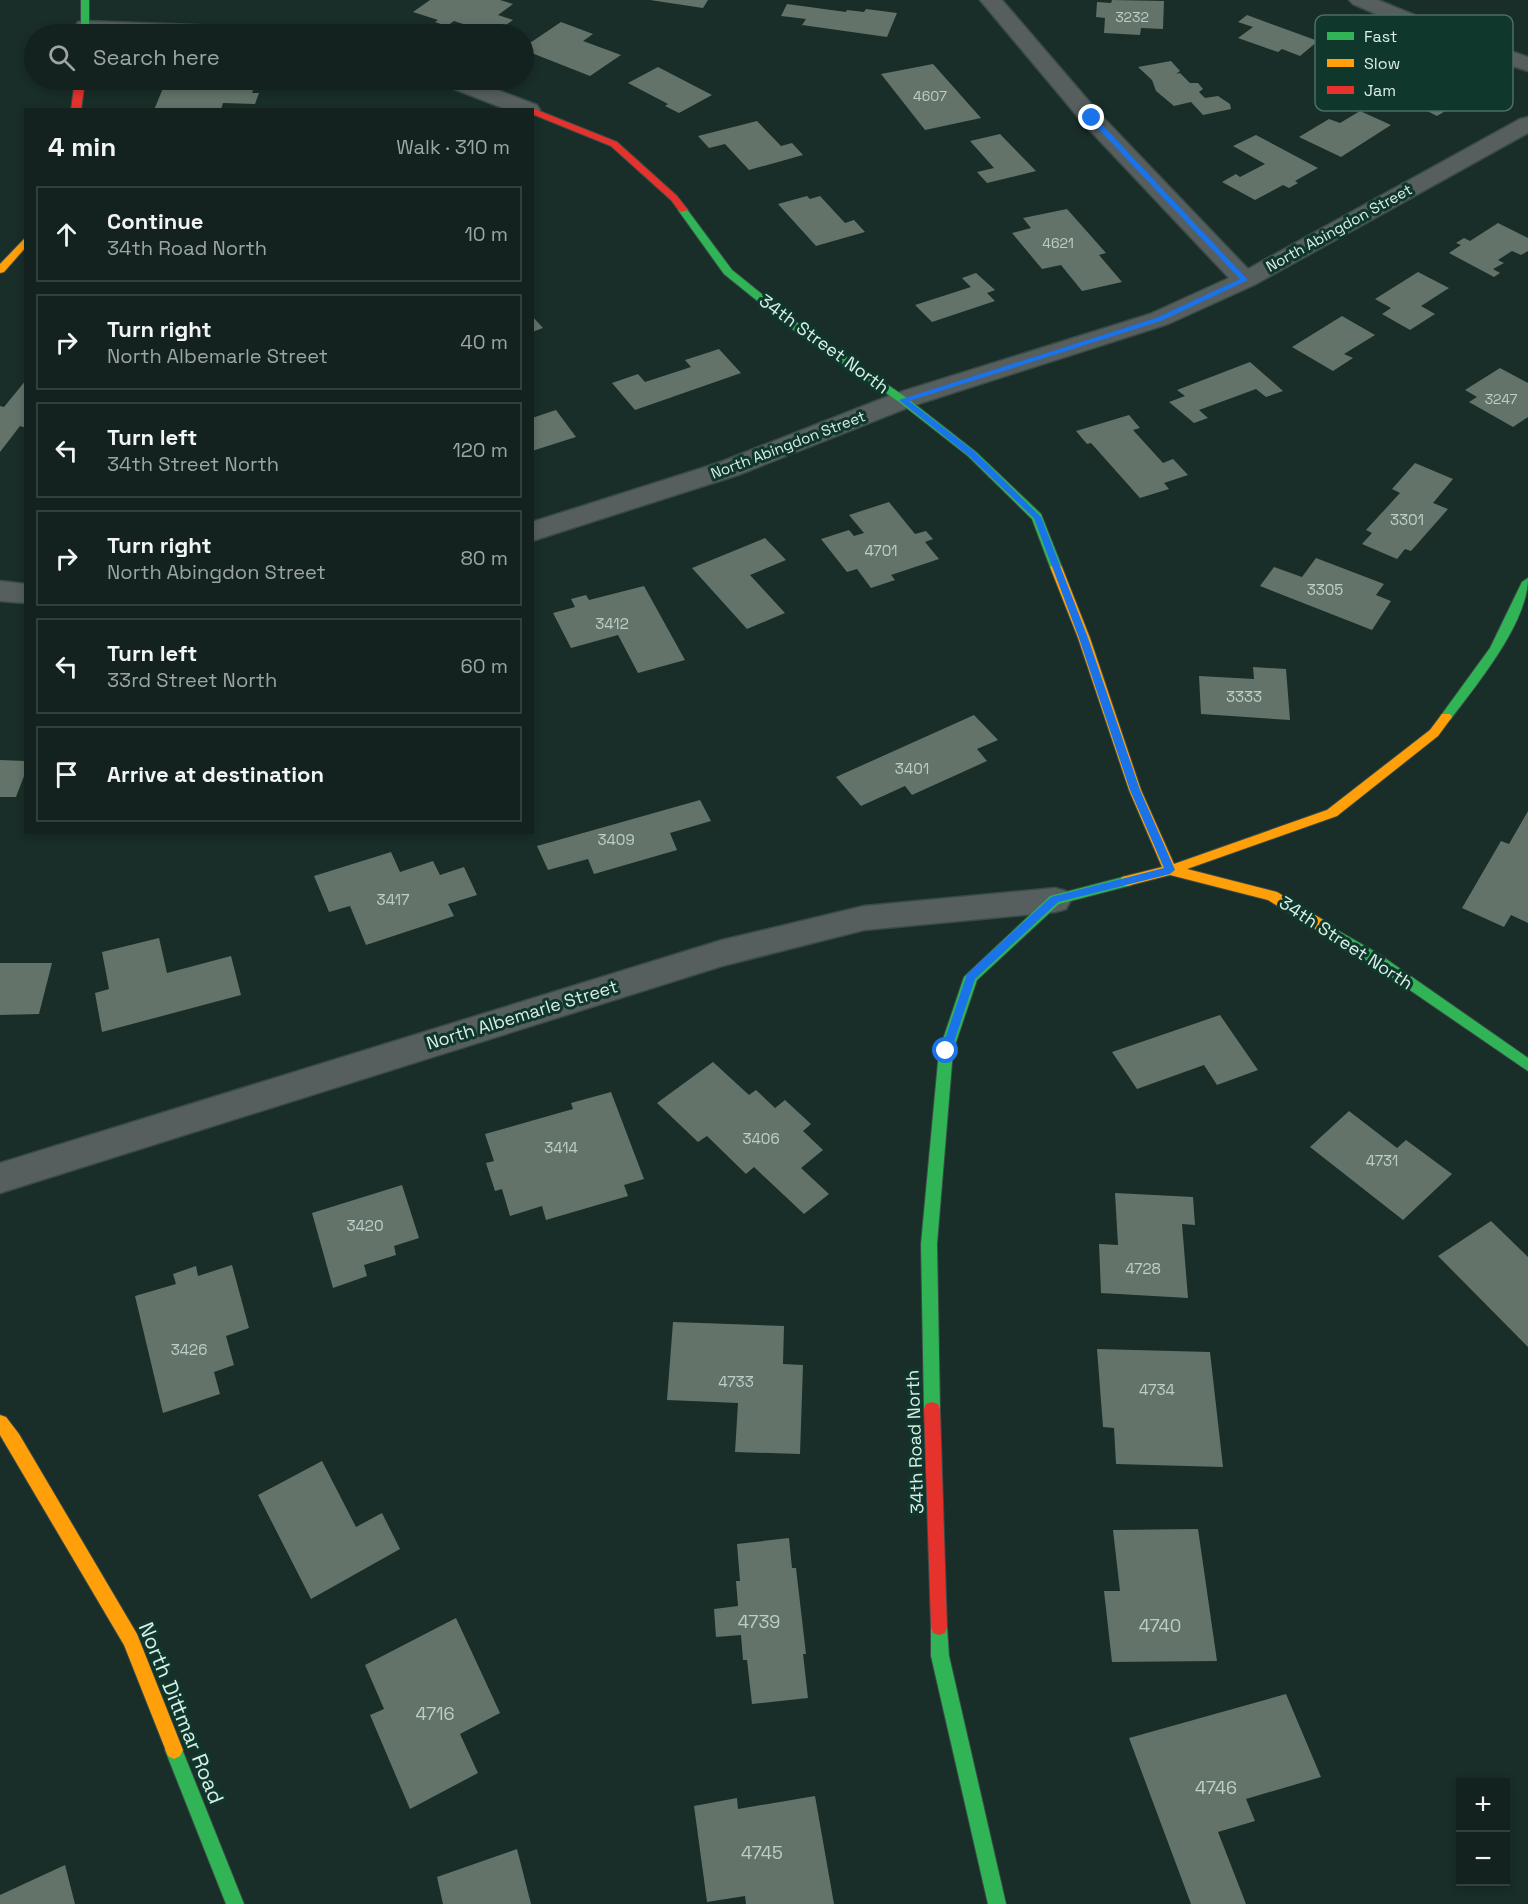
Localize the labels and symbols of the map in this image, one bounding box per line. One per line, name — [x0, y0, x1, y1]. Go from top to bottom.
house number: 3232 — [1115, 8, 1149, 26]
legend — [1315, 15, 1513, 111]
text: Fast — [1364, 26, 1397, 47]
text: Slow — [1364, 53, 1400, 74]
text: Jam — [1364, 80, 1396, 101]
house number: 4607 — [913, 87, 947, 105]
route end — [1078, 104, 1104, 130]
street label: North Abingdon Street — [1262, 179, 1415, 276]
house number: 4621 — [1042, 234, 1074, 252]
street label: 34th Street North — [755, 289, 894, 398]
house number: 3247 — [1485, 390, 1517, 408]
street label: North Abingdon Street — [708, 406, 868, 483]
house number: 3301 — [1390, 510, 1424, 529]
house number: 4701 — [864, 541, 898, 560]
house number: 3305 — [1307, 580, 1343, 599]
house number: 3412 — [595, 614, 629, 633]
house number: 3333 — [1226, 687, 1262, 706]
house number: 3401 — [895, 759, 929, 778]
house number: 3409 — [597, 830, 635, 849]
house number: 3417 — [377, 890, 409, 909]
street label: 34th Street North — [1275, 891, 1417, 994]
street label: North Albemarle Street — [423, 974, 620, 1055]
route start — [932, 1037, 958, 1063]
house number: 3406 — [742, 1129, 780, 1148]
house number: 3414 — [544, 1138, 578, 1157]
house number: 4731 — [1366, 1151, 1398, 1170]
house number: 3420 — [346, 1216, 384, 1235]
house number: 4728 — [1125, 1259, 1161, 1278]
house number: 3426 — [171, 1340, 207, 1359]
street label: 34th Road North — [900, 1370, 929, 1514]
house number: 4733 — [718, 1372, 754, 1391]
house number: 4734 — [1139, 1380, 1175, 1399]
house number: 4739 — [738, 1610, 780, 1633]
house number: 4740 — [1139, 1614, 1181, 1637]
street label: North Dittmar Road — [133, 1618, 230, 1807]
house number: 4716 — [415, 1702, 455, 1725]
house number: 4746 — [1195, 1776, 1237, 1799]
house number: 4745 — [741, 1841, 783, 1864]

